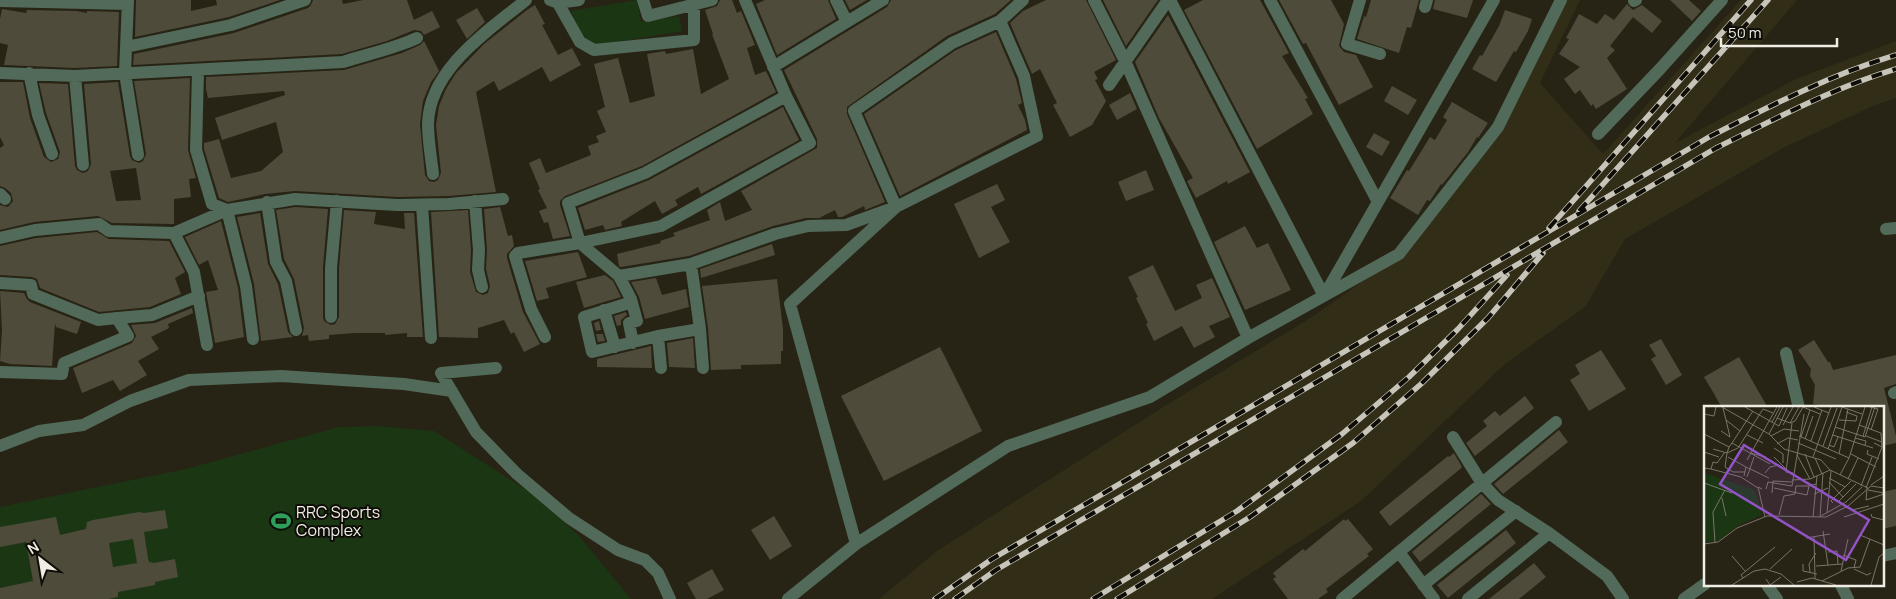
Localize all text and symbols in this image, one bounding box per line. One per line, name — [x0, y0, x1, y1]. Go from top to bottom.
scale bar — [1721, 15, 1837, 47]
text: 50 m — [1728, 22, 1762, 43]
inset map — [1704, 406, 1884, 586]
place label: RRC Sports Complex — [296, 501, 380, 541]
sports icon: RRC Sports Complex — [270, 510, 292, 532]
north arrow — [15, 534, 65, 584]
text: N — [24, 537, 42, 558]

